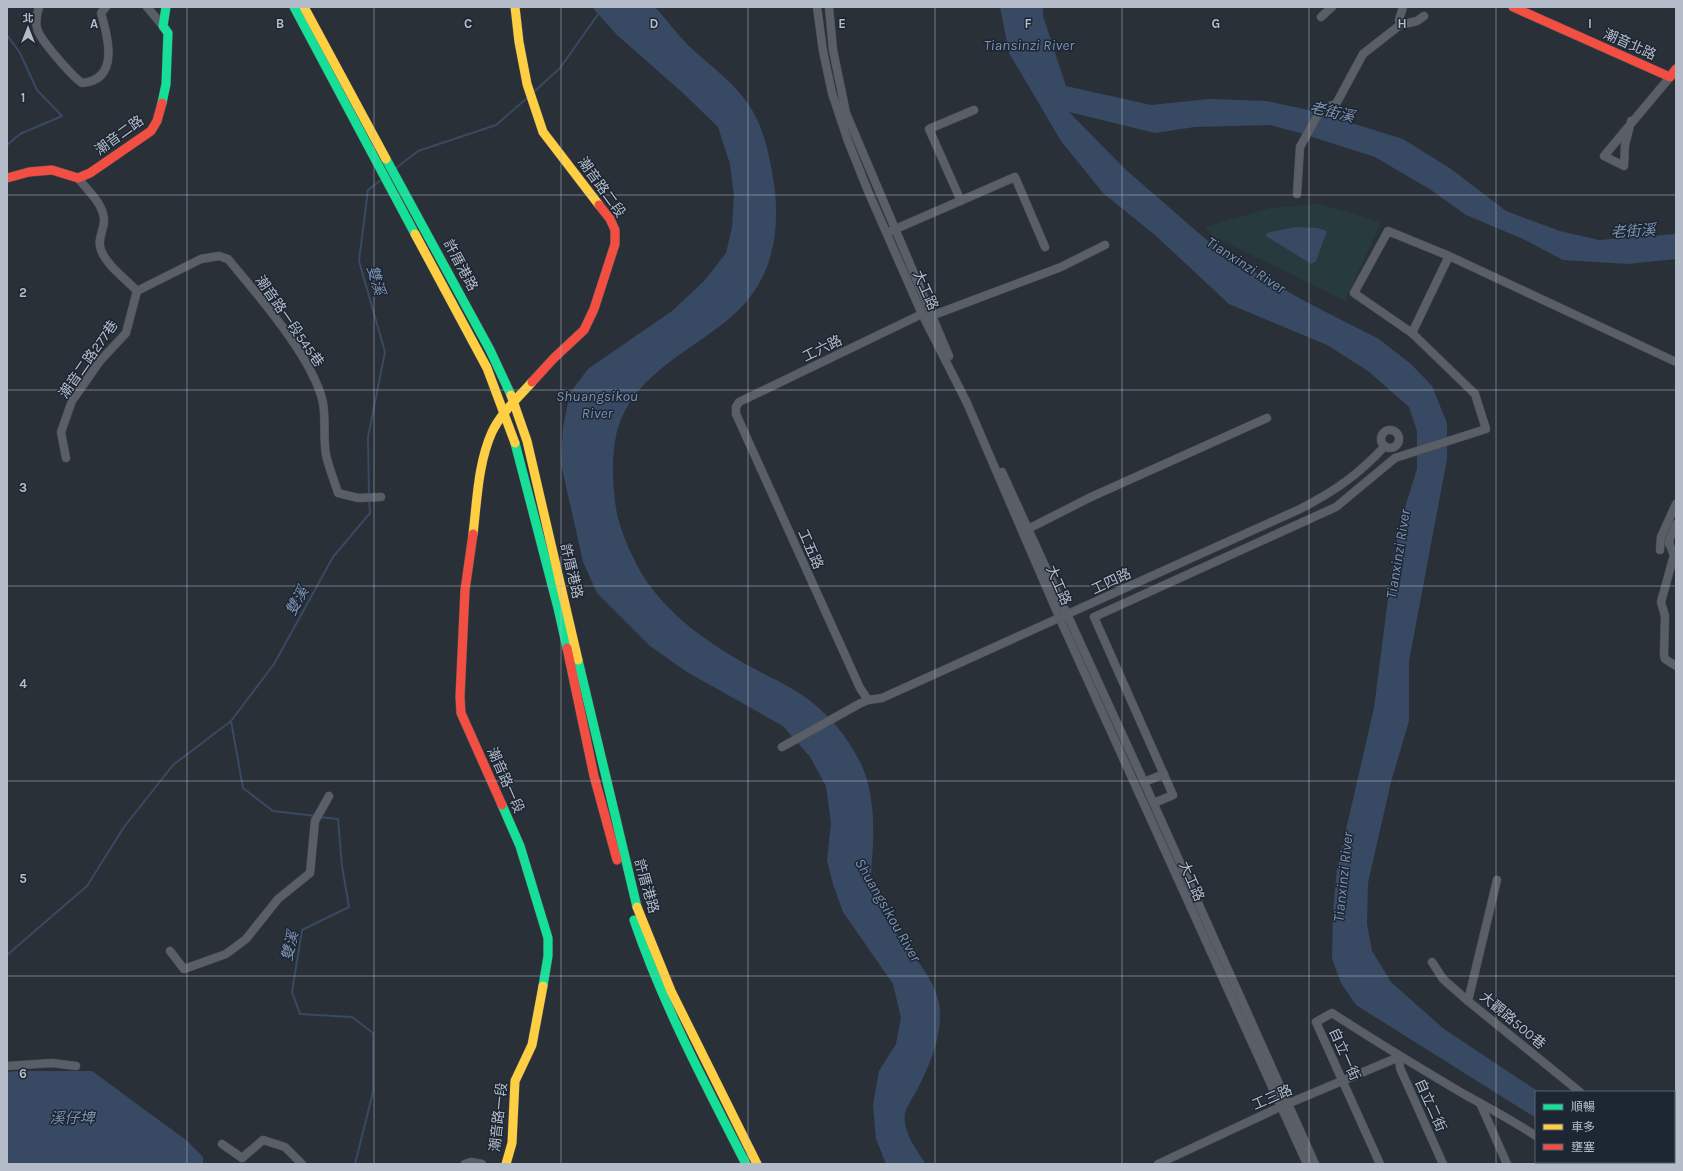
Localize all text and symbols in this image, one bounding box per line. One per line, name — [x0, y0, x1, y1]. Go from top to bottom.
north arrow — [8, 8, 48, 48]
text: 北 — [23, 12, 34, 25]
text: A — [90, 16, 98, 31]
text: B — [276, 16, 284, 31]
text: C — [464, 16, 472, 31]
text: D — [650, 16, 659, 31]
text: E — [838, 16, 846, 31]
text: F — [1024, 16, 1032, 31]
text: G — [1212, 16, 1220, 31]
text: H — [1397, 16, 1407, 31]
text: I — [1588, 16, 1592, 31]
street label: 潮音北路 — [1601, 25, 1659, 64]
water label: Tiansinzi River — [984, 36, 1075, 54]
text: 1 — [21, 90, 25, 105]
water label: 老街溪 — [1308, 98, 1358, 126]
street label: 潮音二路 — [92, 112, 147, 159]
street label: 潮音路二段 — [574, 154, 629, 221]
water label: 老街溪 — [1610, 221, 1658, 241]
water label: Tianxinzi River — [1203, 233, 1290, 298]
street label: 許厝港路 — [440, 237, 481, 294]
water label: 雙溪 — [363, 263, 389, 299]
street label: 大工路 — [909, 268, 942, 313]
street label: 潮音路一段545巷 — [252, 272, 327, 370]
text: 2 — [19, 285, 27, 300]
street label: 潮音二路277巷 — [55, 317, 122, 402]
street label: 工六路 — [800, 332, 845, 365]
water label: Shuangsikou River — [556, 387, 638, 422]
text: 3 — [19, 480, 27, 495]
water label: Tianxinzi River — [1382, 507, 1414, 600]
street label: 工五路 — [794, 527, 827, 572]
street label: 許厝港路 — [557, 542, 586, 600]
street label: 大工路 — [1042, 563, 1075, 608]
street label: 工四路 — [1089, 565, 1134, 598]
water label: 雙溪 — [282, 582, 313, 618]
text: 4 — [19, 676, 27, 691]
street label: 潮音路一段 — [484, 745, 528, 816]
water label: Tianxinzi River — [1329, 830, 1357, 923]
water label: Shuangsikou River — [851, 855, 925, 966]
street label: 許厝港路 — [631, 857, 662, 915]
street label: 大工路 — [1175, 859, 1208, 904]
text: 5 — [19, 871, 27, 886]
water label: 雙溪 — [278, 927, 303, 963]
street label: 大觀路500巷 — [1476, 988, 1549, 1053]
street label: 自立一街 — [1325, 1025, 1364, 1083]
text: 6 — [19, 1066, 27, 1081]
street label: 自立二街 — [1411, 1076, 1450, 1134]
street label: 潮音路一段 — [486, 1081, 511, 1153]
street label: 工三路 — [1250, 1081, 1295, 1114]
legend — [1535, 1091, 1675, 1163]
text: 順暢 — [1571, 1100, 1595, 1114]
water label: 溪仔埤 — [49, 1109, 96, 1127]
text: 車多 — [1571, 1120, 1595, 1134]
text: 壅塞 — [1571, 1140, 1595, 1154]

